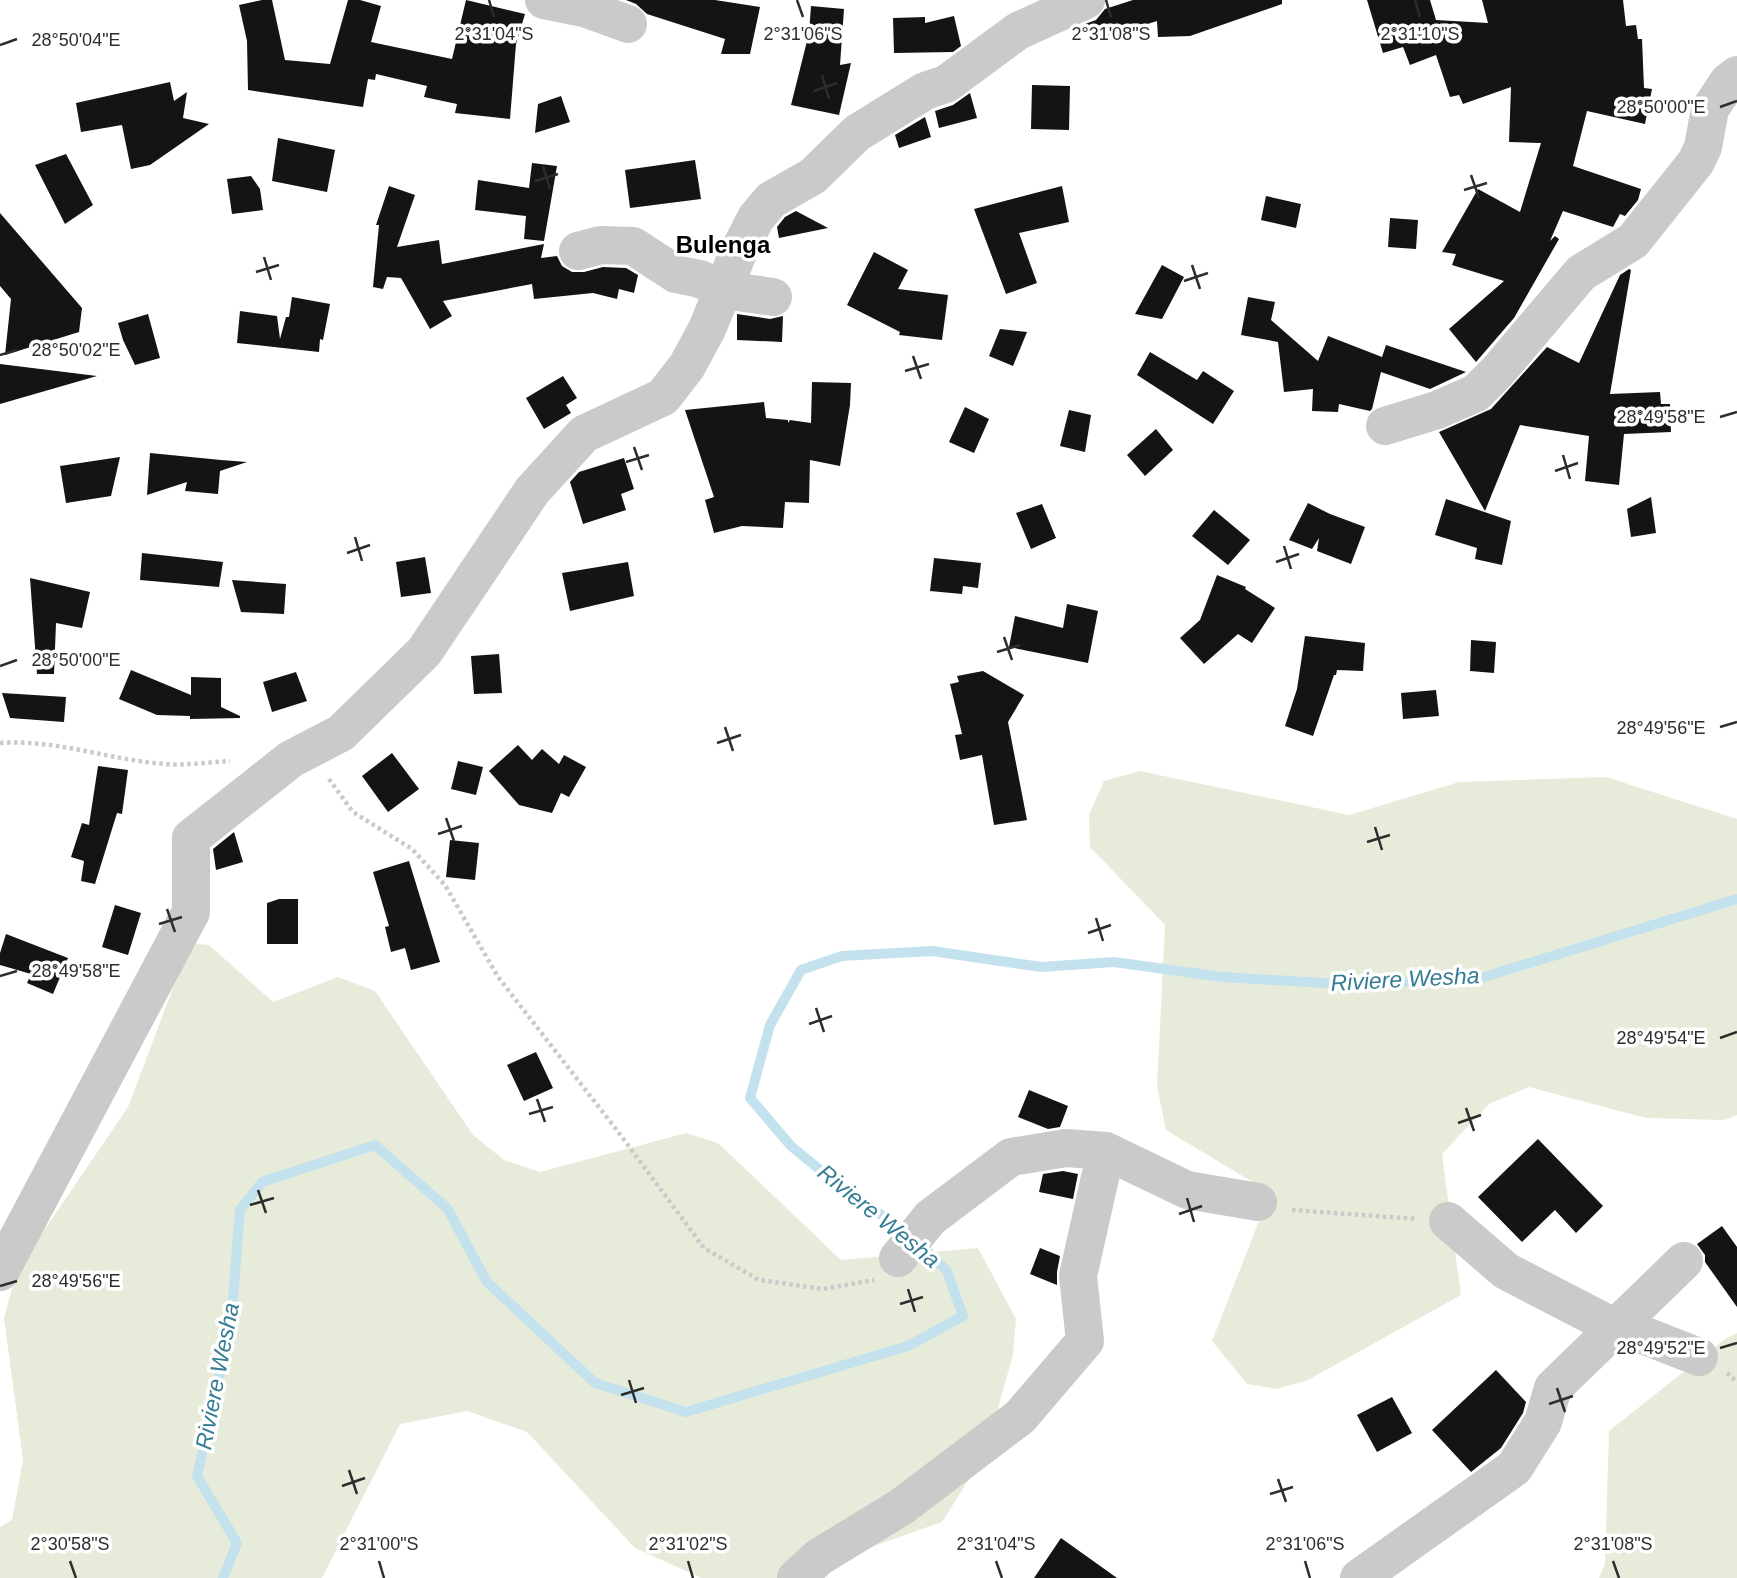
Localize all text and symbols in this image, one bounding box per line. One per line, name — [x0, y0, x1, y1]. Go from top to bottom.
text: 2°31'04"S — [454, 24, 534, 44]
text: 2°31'06"S — [763, 24, 843, 44]
text: 2°31'08"S — [1071, 24, 1151, 44]
text: 2°31'10"S — [1380, 24, 1460, 44]
text: 28°50'04"E — [31, 30, 121, 50]
text: 28°50'00"E — [1616, 97, 1706, 117]
district label: Bulenga — [676, 231, 771, 258]
text: 28°50'02"E — [31, 340, 121, 360]
text: 28°49'58"E — [1616, 407, 1706, 427]
text: 28°50'00"E — [31, 650, 121, 670]
text: 28°49'56"E — [1616, 718, 1706, 738]
text: 28°49'58"E — [31, 961, 121, 981]
water label: Riviere Wesha — [1330, 962, 1480, 996]
text: 28°49'54"E — [1616, 1028, 1706, 1048]
water label: Riviere Wesha — [813, 1159, 945, 1273]
text: 28°49'56"E — [31, 1271, 121, 1291]
water label: Riviere Wesha — [190, 1300, 244, 1452]
text: 28°49'52"E — [1616, 1338, 1706, 1358]
text: 2°30'58"S — [30, 1534, 110, 1554]
text: 2°31'00"S — [339, 1534, 419, 1554]
text: 2°31'02"S — [648, 1534, 728, 1554]
text: 2°31'04"S — [956, 1534, 1036, 1554]
text: 2°31'06"S — [1265, 1534, 1345, 1554]
text: 2°31'08"S — [1573, 1534, 1653, 1554]

